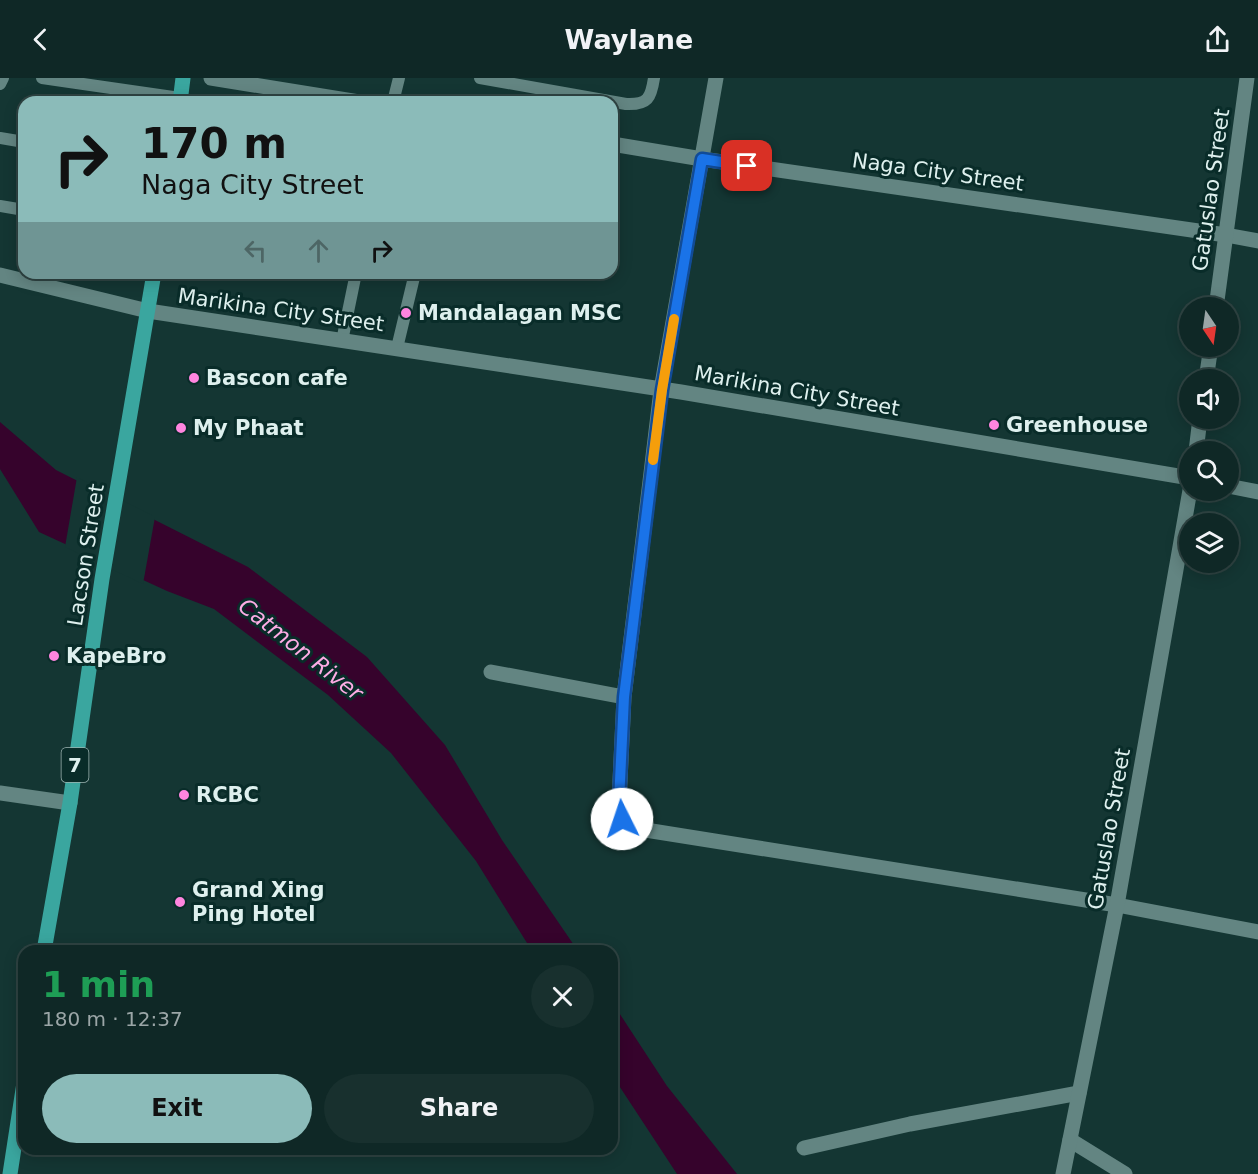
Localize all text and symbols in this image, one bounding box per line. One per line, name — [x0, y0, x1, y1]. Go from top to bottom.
icon: back — [24, 23, 57, 56]
icon: share — [1201, 23, 1234, 56]
text: Waylane — [565, 24, 693, 55]
street label: Gatuslao Street — [1188, 107, 1234, 273]
text: 170 m — [141, 119, 287, 168]
icon: right — [42, 120, 120, 198]
pin — [721, 140, 772, 191]
street label: Naga City Street — [851, 148, 1025, 196]
icon: arrive — [730, 149, 763, 182]
text: Naga City Street — [141, 169, 364, 200]
icon: left — [239, 234, 272, 267]
icon: ahead — [302, 234, 335, 267]
icon: right — [365, 234, 398, 267]
street label: Marikina City Street — [176, 284, 386, 336]
north arrow — [1179, 297, 1239, 357]
map controls — [1179, 297, 1239, 573]
place label: Mandalagan MSC — [418, 301, 622, 325]
marker: Mandalagan MSC — [399, 306, 413, 320]
street label: Marikina City Street — [693, 361, 901, 421]
place label: Bascon cafe — [206, 366, 348, 390]
button: sound — [1179, 369, 1239, 429]
marker: Bascon cafe — [187, 371, 201, 385]
place label: Greenhouse — [1006, 413, 1148, 437]
place label: My Phaat — [193, 416, 304, 440]
marker: Greenhouse — [987, 418, 1001, 432]
marker: My Phaat — [174, 421, 188, 435]
button: search — [1179, 441, 1239, 501]
street label: Lacson Street — [63, 482, 109, 628]
button: layers — [1179, 513, 1239, 573]
water label: Catmon River — [234, 593, 369, 707]
place label: KapeBro — [66, 644, 167, 668]
marker: KapeBro — [47, 649, 61, 663]
street label: Gatuslao Street — [1083, 746, 1135, 912]
road number: 7 — [62, 748, 88, 782]
place label: RCBC — [196, 783, 259, 807]
position arrow — [590, 787, 654, 851]
marker: RCBC — [177, 788, 191, 802]
place label: Grand Xing Ping Hotel — [192, 878, 324, 926]
marker: Grand Xing Ping Hotel — [173, 895, 187, 909]
text: 1 min — [42, 964, 155, 1005]
button: close — [531, 965, 594, 1028]
text: 180 m · 12:37 — [42, 1007, 183, 1031]
button: Exit — [42, 1074, 312, 1143]
button: Share — [324, 1074, 594, 1143]

